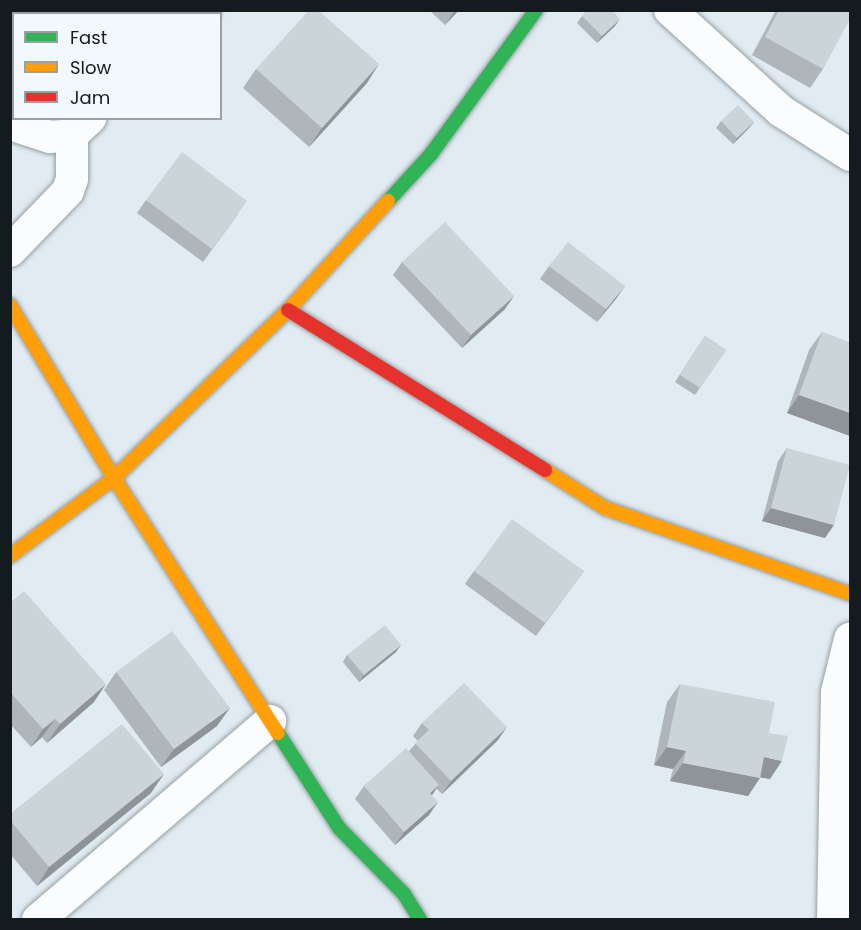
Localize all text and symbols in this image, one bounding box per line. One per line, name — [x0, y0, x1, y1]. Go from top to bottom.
legend — [12, 12, 222, 120]
text: Fast — [70, 25, 107, 50]
text: Slow — [70, 55, 111, 80]
text: Jam — [70, 85, 110, 110]

